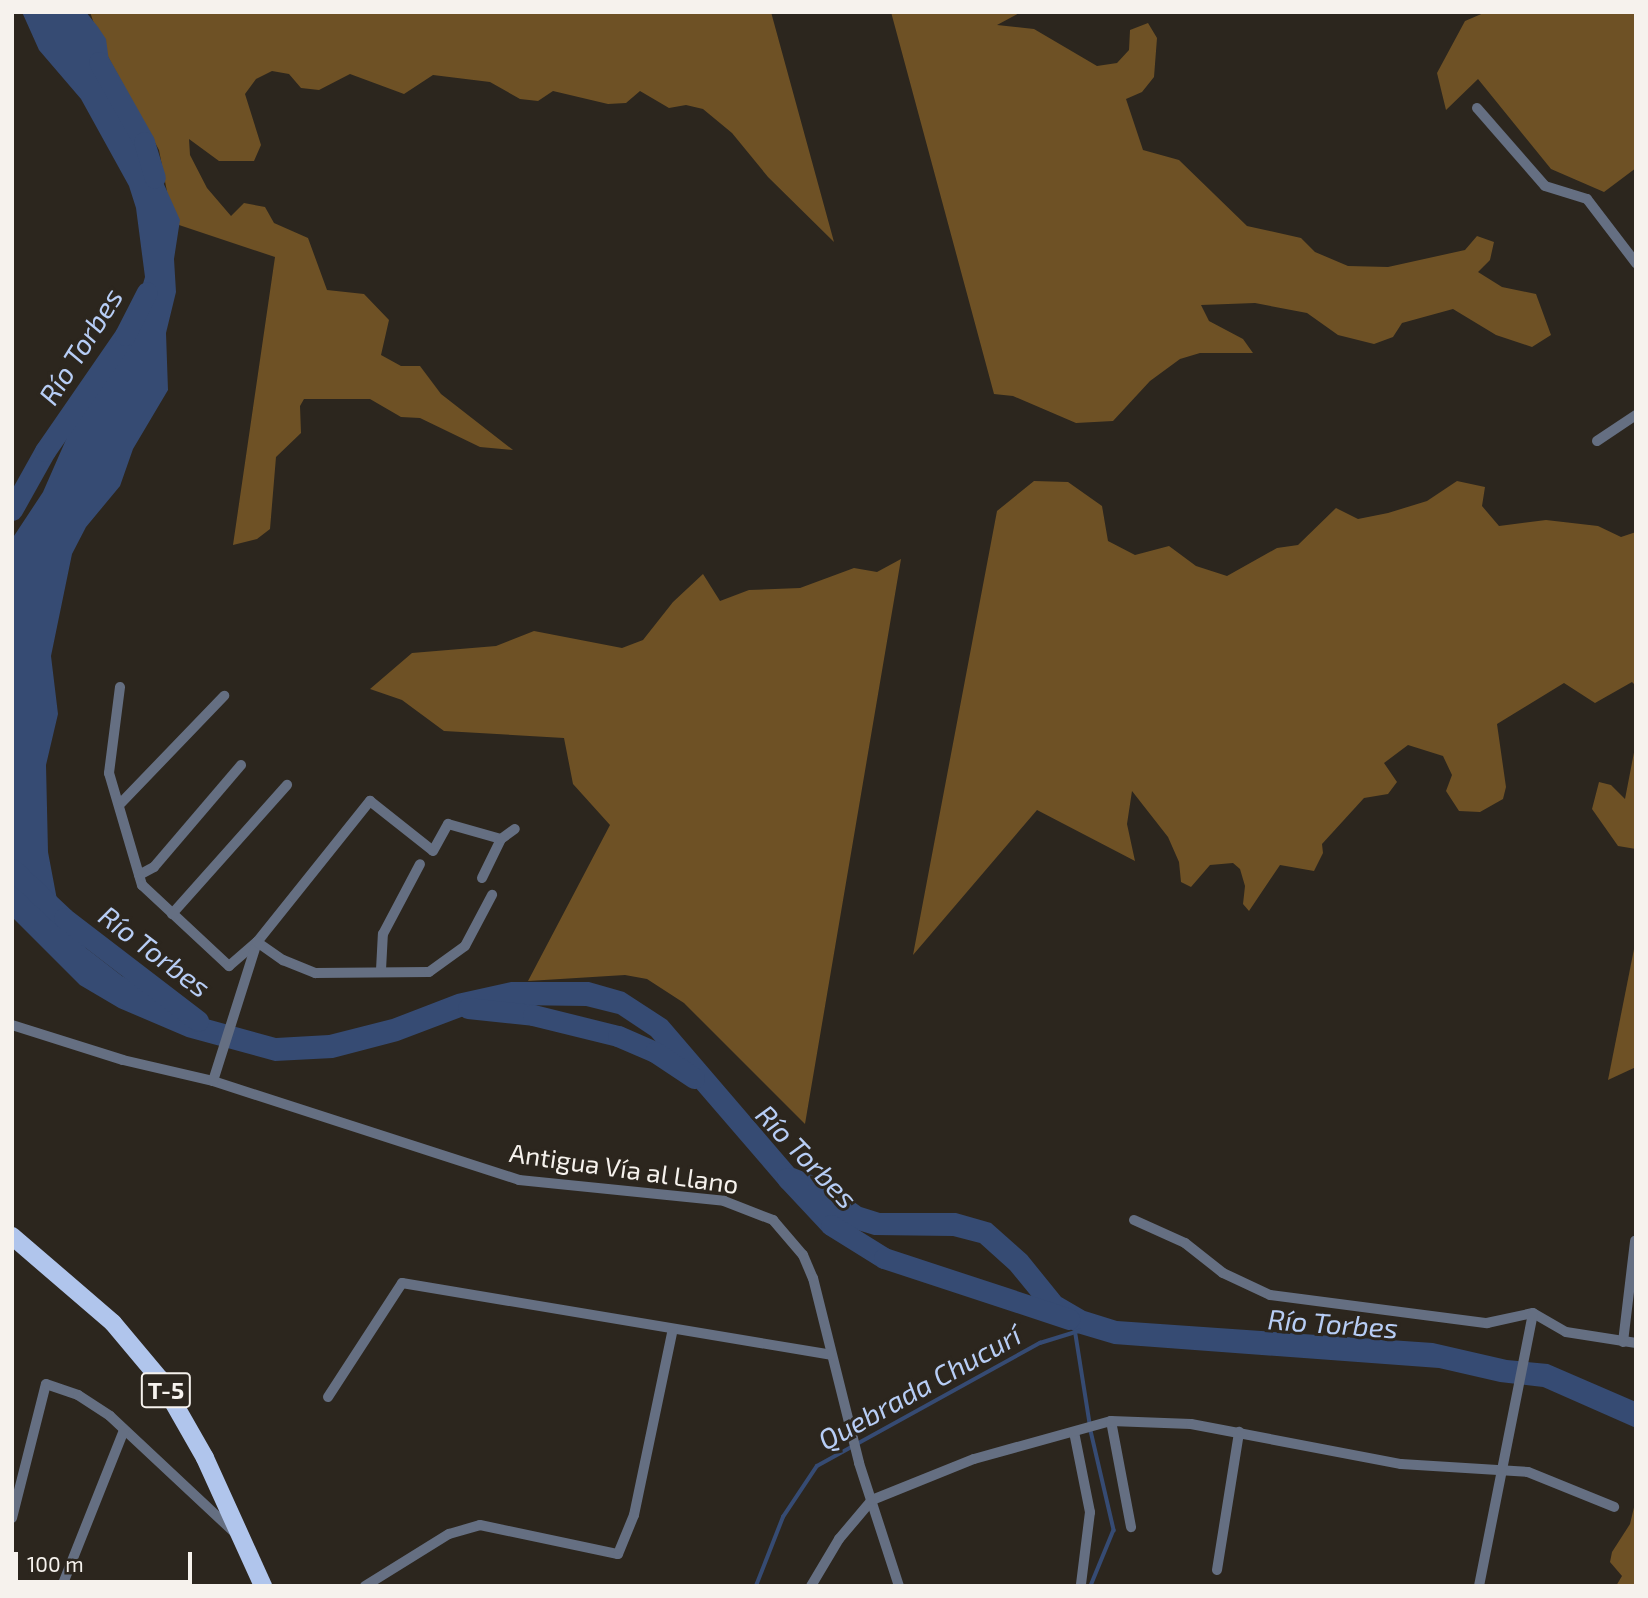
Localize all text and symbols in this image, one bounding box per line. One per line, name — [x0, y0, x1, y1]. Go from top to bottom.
water label: Río Torbes — [31, 281, 129, 411]
water label: Río Torbes — [92, 898, 218, 1004]
water label: Río Torbes — [749, 1097, 865, 1215]
street label: Antigua Vía al Llano — [507, 1136, 741, 1200]
water label: Río Torbes — [1266, 1302, 1400, 1344]
water label: Quebrada Chucurí — [812, 1317, 1026, 1457]
road number: T-5 — [140, 1370, 192, 1410]
scale bar — [18, 1538, 196, 1582]
text: 100 m — [27, 1551, 84, 1576]

